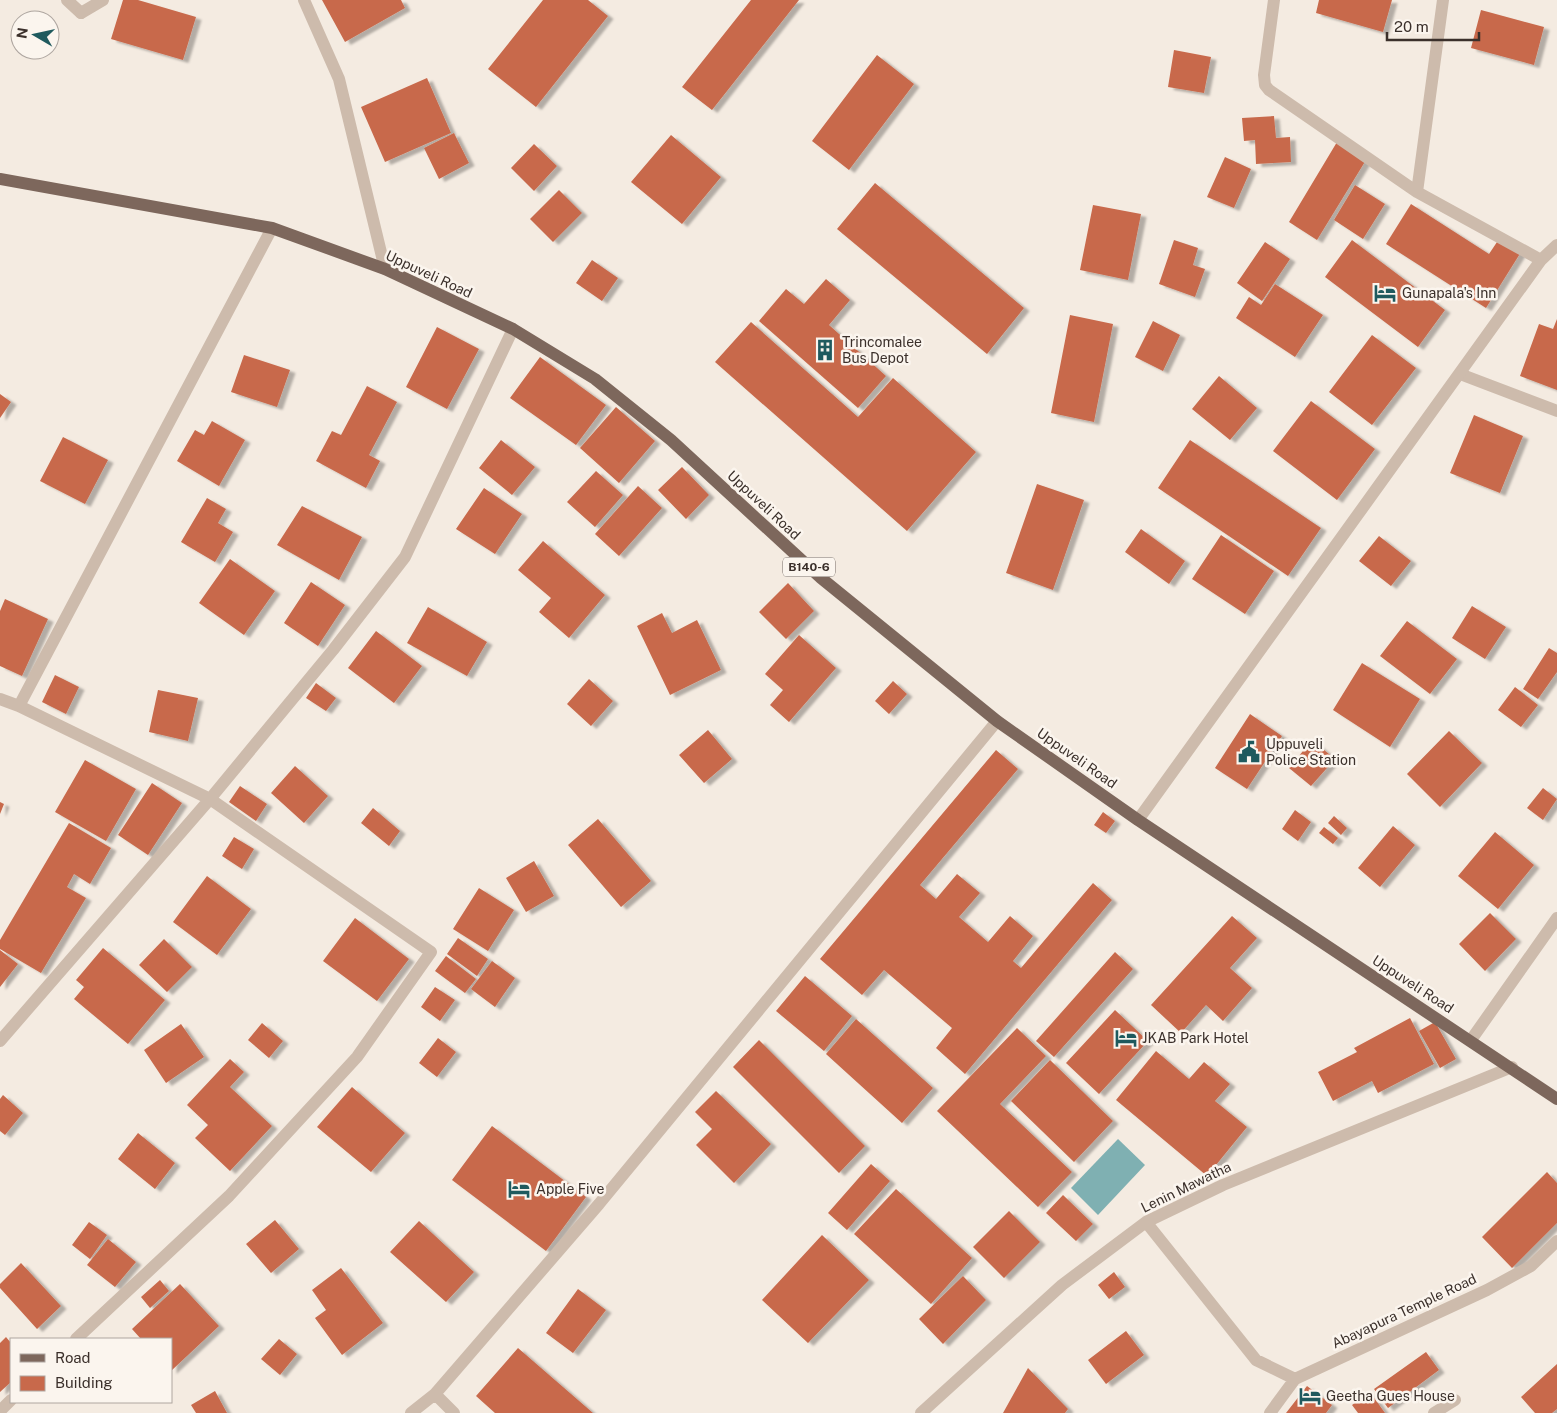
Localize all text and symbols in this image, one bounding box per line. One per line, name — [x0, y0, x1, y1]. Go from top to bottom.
north arrow — [10, 10, 60, 60]
scale bar — [1387, 10, 1480, 42]
text: 20 m — [1394, 18, 1429, 35]
text: N — [13, 26, 31, 40]
street label: Uppuveli Road — [383, 247, 475, 301]
hotel icon: Gunapala's Inn — [1372, 280, 1398, 306]
place label: Gunapala's Inn — [1402, 285, 1496, 301]
place label: Trincomalee Bus Depot — [842, 334, 922, 366]
building icon: Trincomalee Bus Depot — [812, 337, 838, 363]
street label: Uppuveli Road — [724, 467, 804, 543]
road number: B140-6 — [783, 558, 835, 576]
street label: Uppuveli Road — [1034, 725, 1120, 791]
place label: Uppuveli Police Station — [1266, 736, 1356, 768]
public building icon: Uppuveli Police Station — [1236, 739, 1262, 765]
street label: Uppuveli Road — [1369, 952, 1457, 1016]
hotel icon: JKAB Park Hotel — [1113, 1025, 1139, 1051]
place label: JKAB Park Hotel — [1142, 1030, 1249, 1046]
street label: Lenin Mawatha — [1138, 1158, 1234, 1216]
hotel icon: Apple Five — [506, 1176, 532, 1202]
place label: Apple Five — [536, 1181, 604, 1197]
street label: Abayapura Temple Road — [1329, 1270, 1479, 1352]
legend — [10, 1338, 172, 1403]
text: Road — [55, 1349, 91, 1366]
text: Building — [55, 1374, 113, 1391]
hotel icon: Geetha Gues House — [1297, 1383, 1323, 1409]
place label: Geetha Gues House — [1326, 1388, 1455, 1404]

